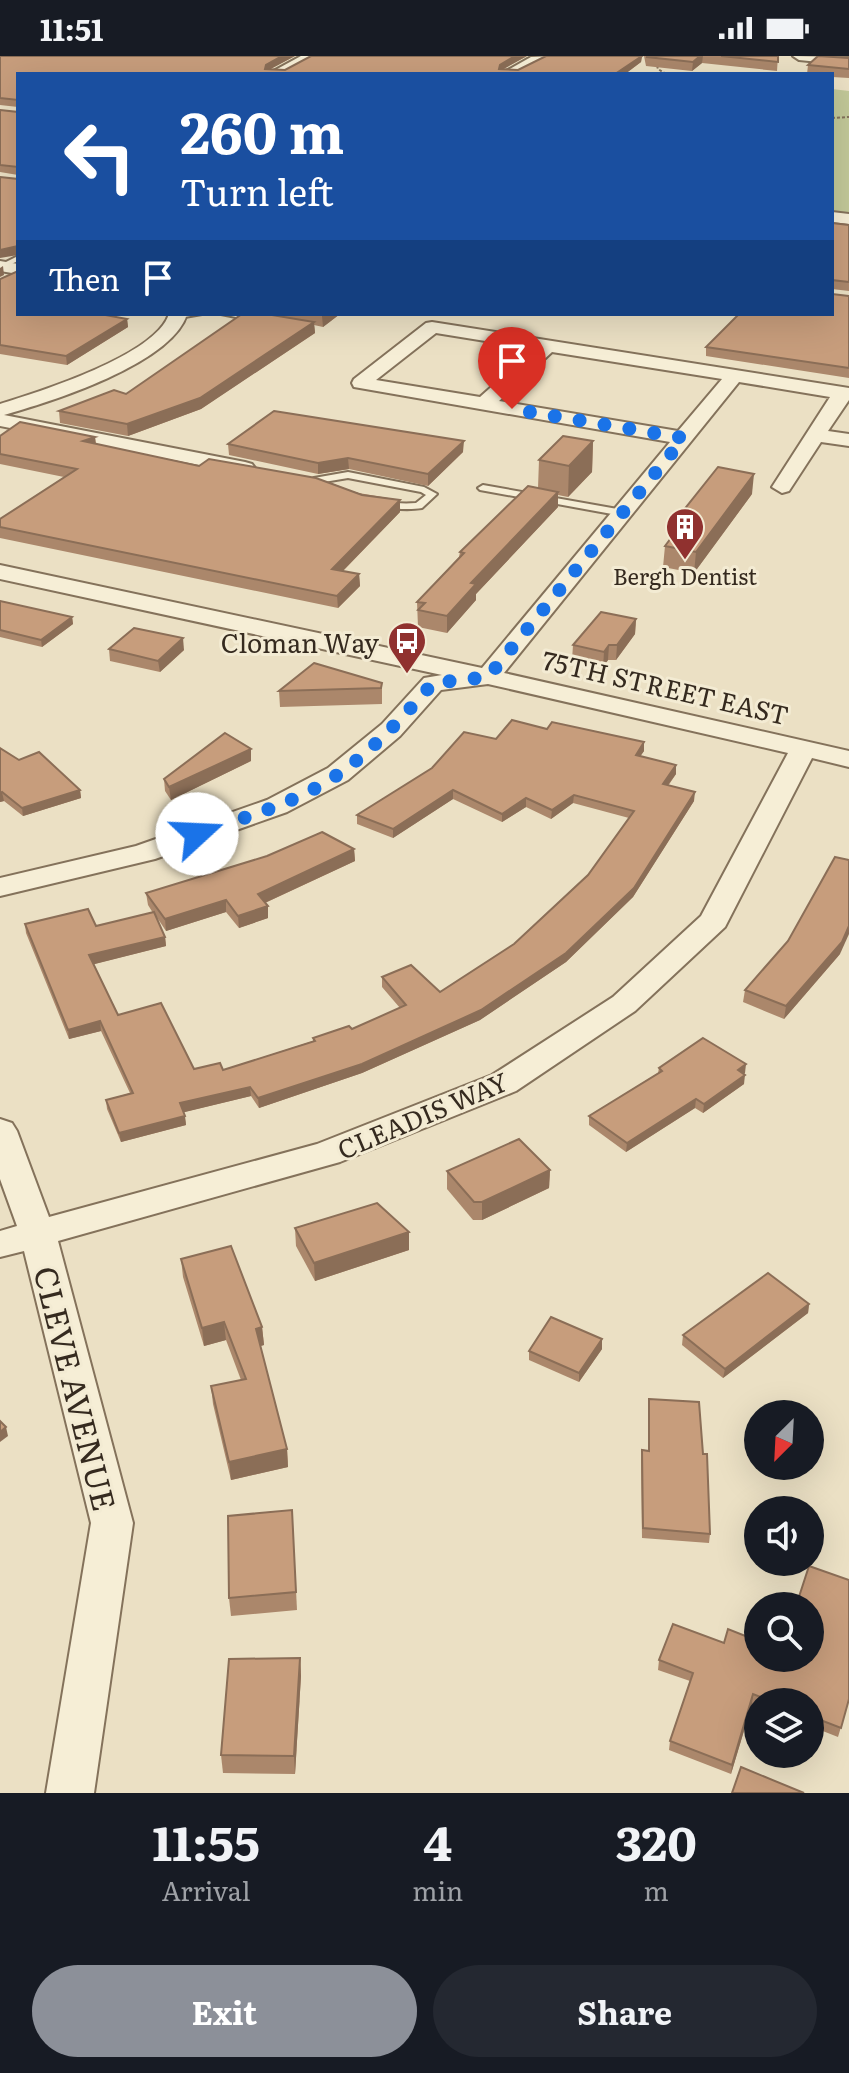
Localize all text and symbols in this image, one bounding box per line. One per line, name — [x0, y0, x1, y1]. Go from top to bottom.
text: 11:51 — [40, 6, 103, 50]
text: 260 m — [180, 88, 344, 171]
icon: left — [48, 104, 152, 208]
text: Turn left — [180, 164, 334, 217]
text: Then — [48, 256, 120, 300]
icon: arrive — [136, 256, 180, 300]
pin — [478, 327, 546, 409]
icon: arrive — [490, 339, 534, 383]
building icon: Bergh Dentist — [664, 506, 706, 561]
place label: Bergh Dentist — [613, 559, 757, 592]
bus stop icon: Cloman Way — [386, 620, 428, 675]
place label: Cloman Way — [221, 622, 379, 661]
street label: 75TH STREET EAST — [539, 639, 793, 733]
position arrow — [155, 792, 239, 876]
street label: CLEADIS WAY — [331, 1060, 514, 1168]
street label: CLEVE AVENUE — [23, 1261, 131, 1515]
north arrow — [744, 1400, 824, 1480]
map controls — [744, 1400, 824, 1768]
button: sound — [744, 1496, 824, 1576]
button: search — [744, 1592, 824, 1672]
button: layers — [744, 1688, 824, 1768]
text: 11:55 — [152, 1805, 260, 1876]
text: 4 — [423, 1805, 452, 1876]
text: 320 — [615, 1805, 697, 1876]
text: Arrival — [162, 1870, 250, 1909]
text: min — [412, 1870, 463, 1909]
text: m — [644, 1870, 669, 1909]
button: Exit — [32, 1965, 417, 2057]
button: Share — [433, 1965, 817, 2057]

